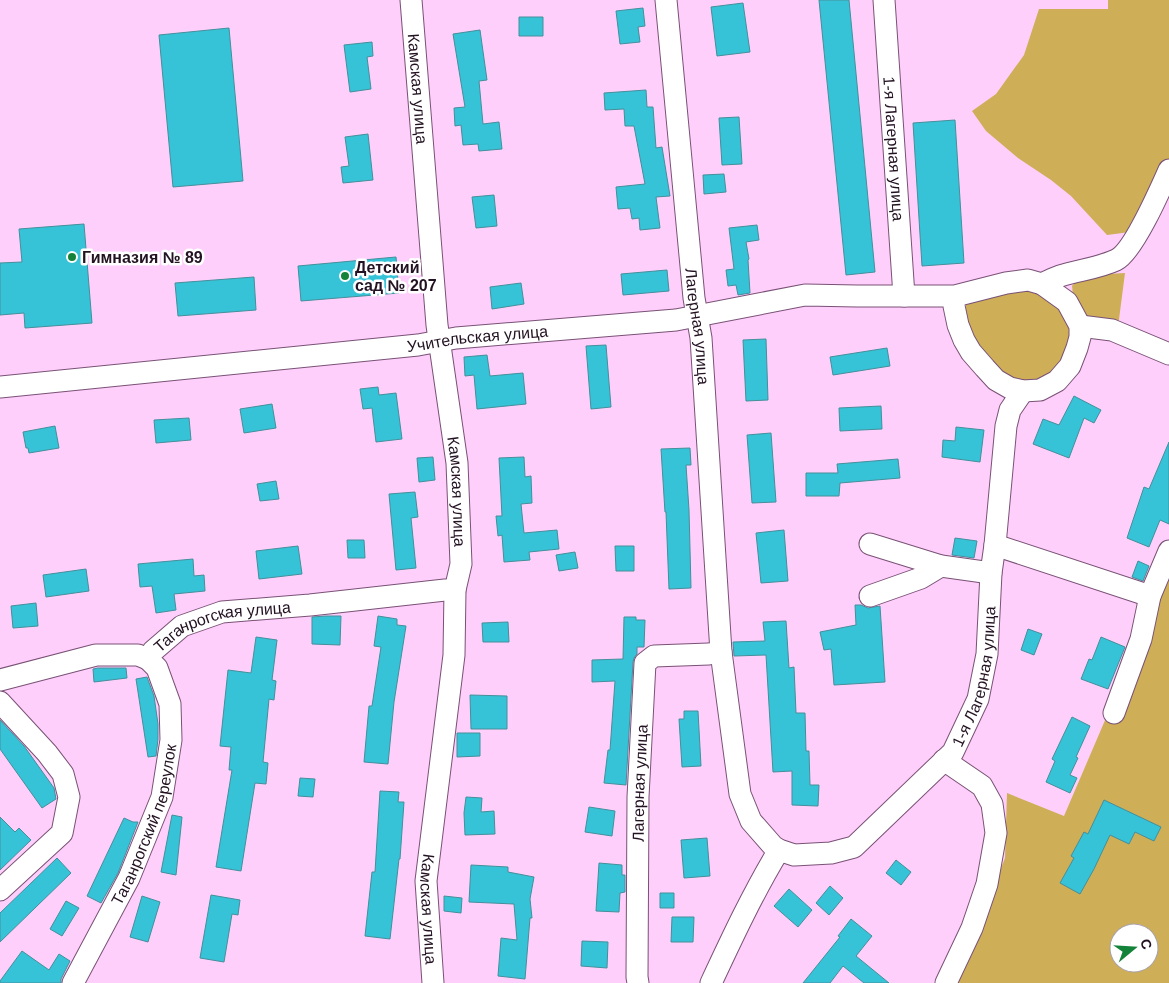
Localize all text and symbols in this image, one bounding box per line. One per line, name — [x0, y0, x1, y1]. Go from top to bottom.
street label: Камская улица — [405, 33, 431, 145]
street label: 1-я Лагерная улица — [881, 76, 907, 222]
place label: Гимназия № 89 — [82, 249, 203, 266]
marker: Гимназия № 89 — [66, 251, 78, 263]
place label: Детский сад № 207 — [355, 259, 437, 294]
street label: Лагерная улица — [683, 267, 712, 385]
marker: Детский сад № 207 — [339, 270, 351, 282]
street label: Учительская улица — [406, 322, 549, 355]
street label: Камская улица — [445, 435, 469, 547]
street label: Таганрогская улица — [150, 598, 291, 655]
street label: 1-я Лагерная улица — [948, 606, 998, 749]
street label: Лагерная улица — [629, 724, 650, 842]
street label: Таганрогский переулок — [108, 742, 179, 908]
street label: Камская улица — [417, 853, 440, 965]
north arrow — [1109, 923, 1159, 973]
text: С — [1137, 937, 1156, 951]

